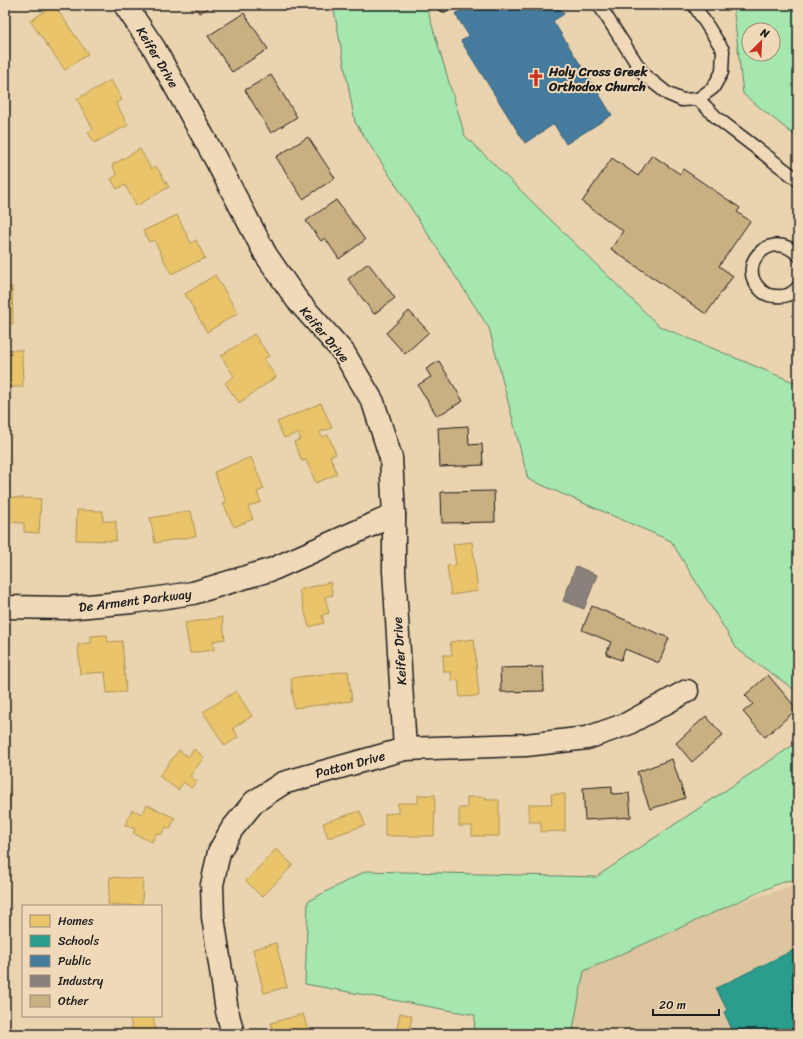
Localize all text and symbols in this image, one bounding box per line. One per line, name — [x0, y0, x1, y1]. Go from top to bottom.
street label: Keifer Drive — [130, 22, 185, 93]
north arrow — [741, 22, 781, 62]
text: N — [757, 23, 773, 44]
place label: Holy Cross Greek Orthodox Church — [548, 60, 648, 98]
church icon: Holy Cross Greek Orthodox Church — [526, 68, 546, 88]
street label: Keifer Drive — [294, 301, 356, 368]
street label: De Arment Parkway — [77, 582, 193, 619]
street label: Keifer Drive — [386, 616, 413, 686]
street label: Patton Drive — [313, 744, 388, 785]
legend — [22, 905, 162, 1017]
text: Homes — [58, 910, 94, 932]
text: Schools — [58, 930, 99, 952]
text: Public — [58, 950, 91, 972]
text: Industry — [57, 970, 104, 992]
text: Other — [58, 990, 89, 1012]
scale bar — [653, 991, 719, 1017]
text: 20 m — [659, 994, 686, 1016]

